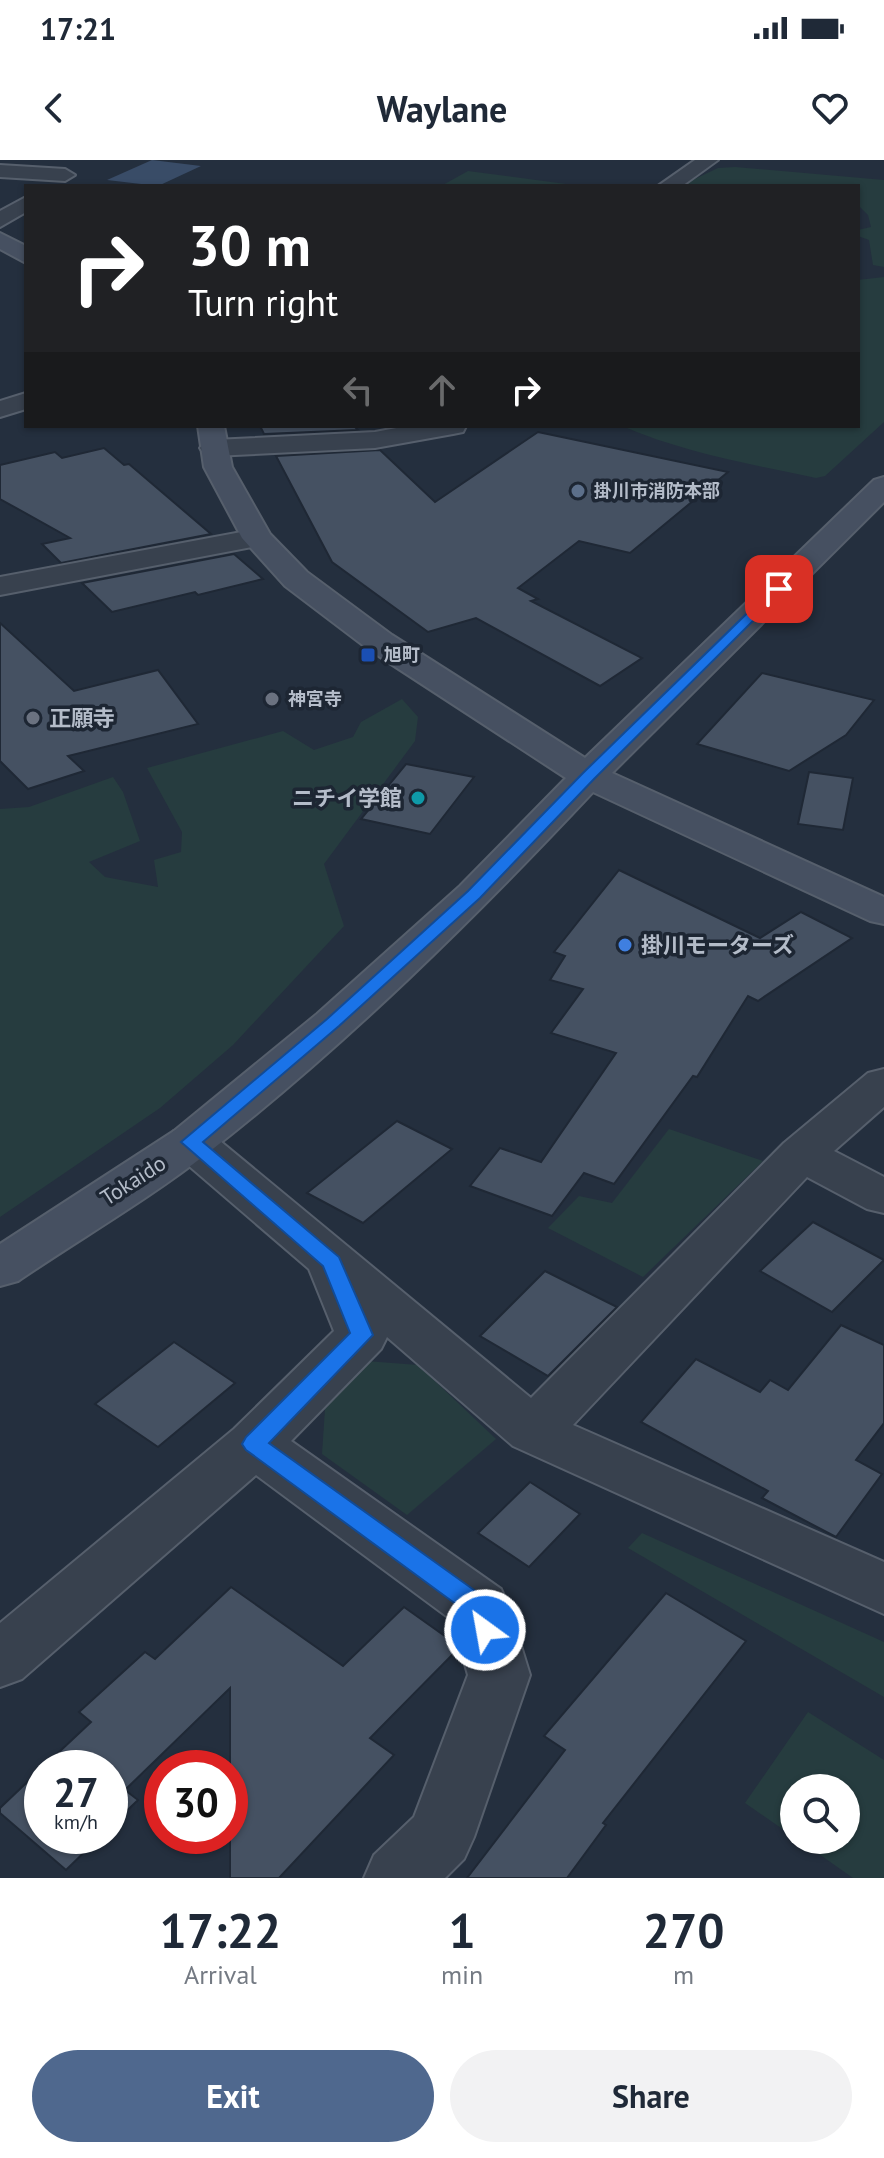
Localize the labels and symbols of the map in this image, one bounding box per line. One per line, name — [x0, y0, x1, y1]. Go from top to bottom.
place label: 掛川市消防本部 — [594, 479, 720, 502]
marker: 掛川市消防本部 — [569, 482, 587, 500]
pin — [745, 555, 813, 623]
place label: 旭町 — [384, 643, 420, 666]
marker: 旭町 — [359, 646, 377, 664]
place label: 神宮寺 — [288, 687, 342, 710]
marker: 神宮寺 — [263, 690, 281, 708]
place label: 正願寺 — [49, 704, 115, 732]
marker: 正願寺 — [24, 709, 42, 727]
place label: ニチイ学館 — [292, 784, 402, 812]
marker: ニチイ学館 — [409, 789, 427, 807]
place label: 掛川モーターズ — [641, 931, 794, 959]
marker: 掛川モーターズ — [616, 936, 634, 954]
street label: Tokaido — [95, 1149, 171, 1211]
position arrow — [443, 1588, 527, 1672]
speed limit sign: 30 — [144, 1750, 248, 1854]

